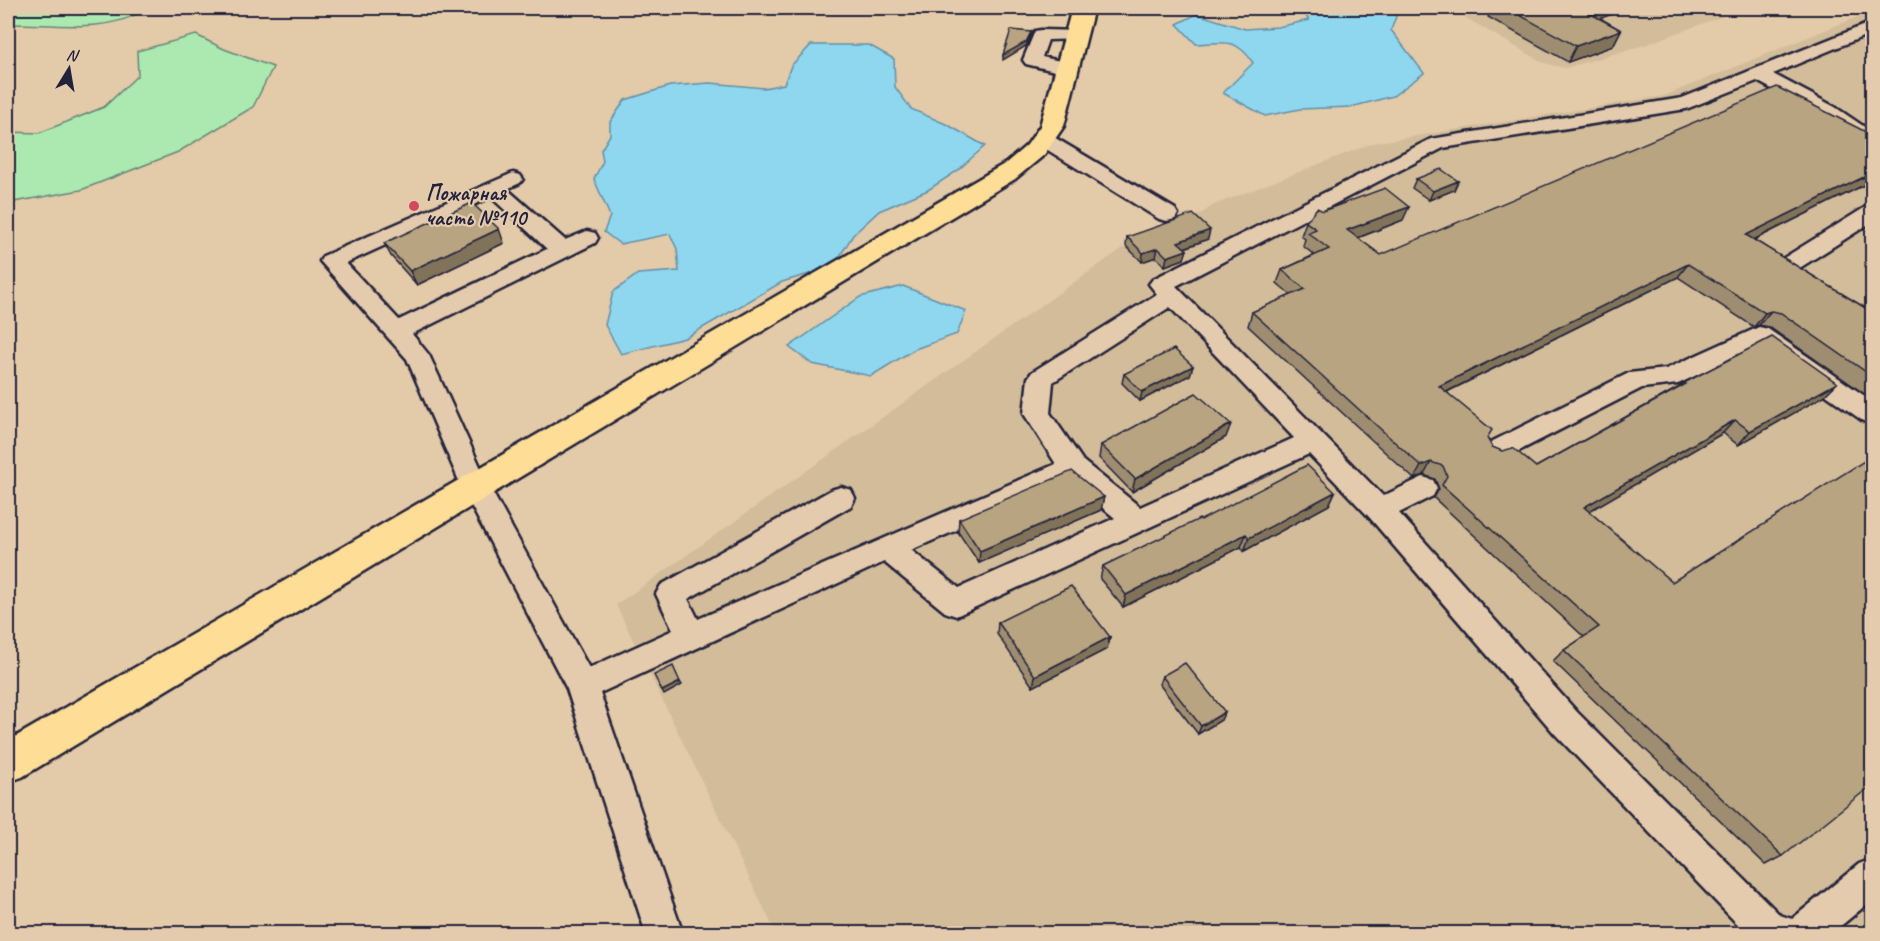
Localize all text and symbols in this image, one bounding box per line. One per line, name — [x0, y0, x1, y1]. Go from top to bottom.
north arrow — [39, 39, 99, 99]
text: N — [65, 44, 81, 67]
place label: Пожарная часть №110 — [426, 179, 528, 232]
marker: Пожарная часть №110 — [407, 199, 421, 213]

